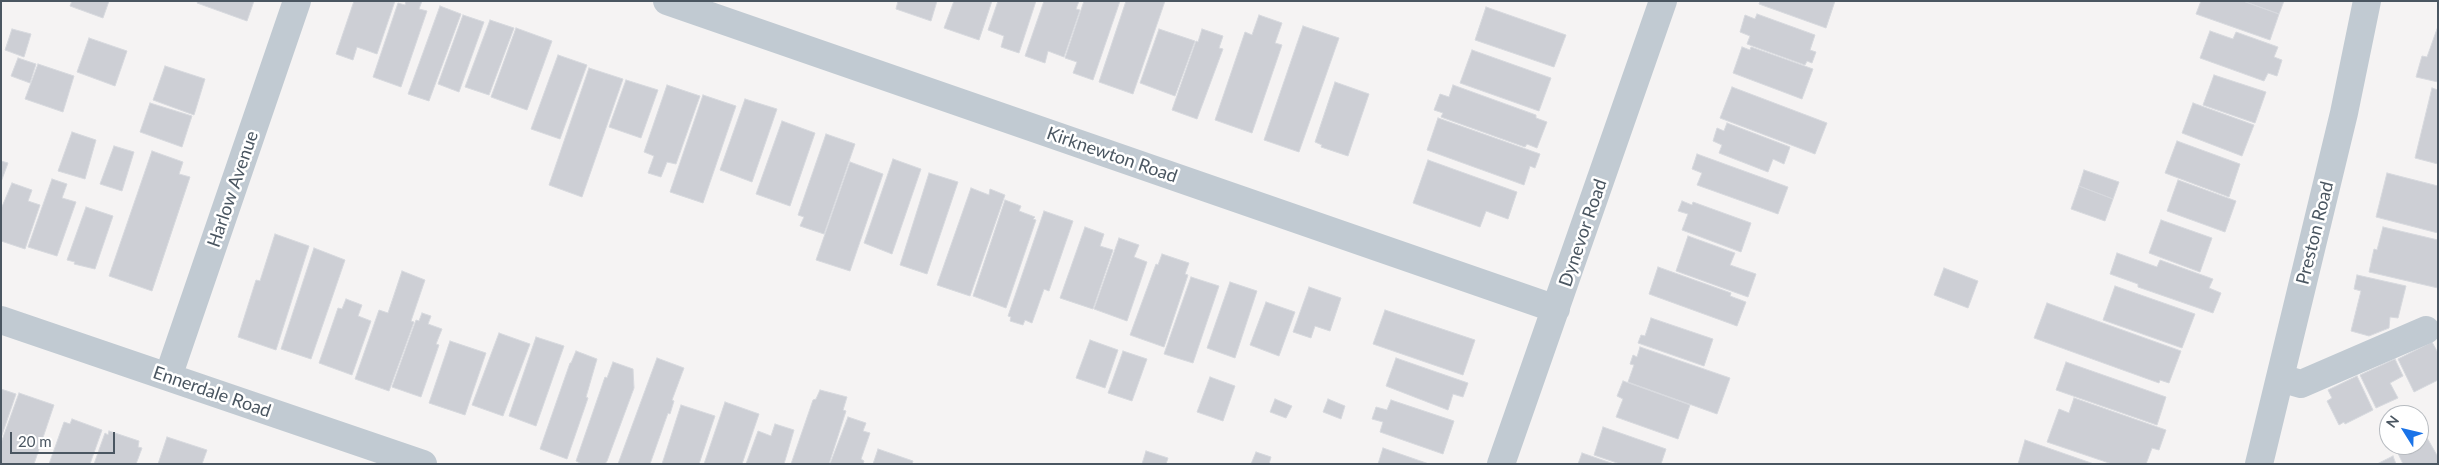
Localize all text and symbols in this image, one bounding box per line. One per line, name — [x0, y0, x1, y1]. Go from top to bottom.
street label: Kirknewton Road — [1044, 123, 1180, 187]
street label: Harlow Avenue — [203, 128, 263, 250]
street label: Dynevor Road — [1554, 176, 1612, 290]
street label: Preston Road — [2292, 179, 2338, 287]
street label: Ennerdale Road — [150, 362, 274, 422]
north arrow — [2379, 405, 2429, 455]
text: N — [2382, 412, 2402, 431]
scale bar — [12, 422, 118, 454]
text: 20 m — [18, 432, 52, 450]

